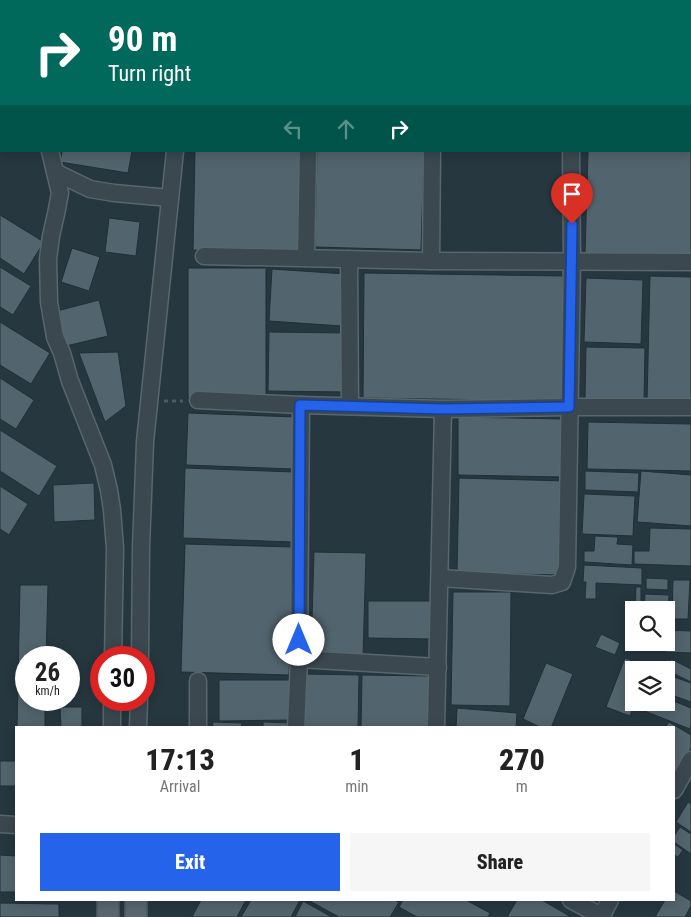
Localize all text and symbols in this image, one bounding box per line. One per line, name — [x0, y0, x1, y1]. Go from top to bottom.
text: 90 m — [108, 19, 177, 60]
icon: right — [25, 20, 90, 85]
text: Turn right — [108, 61, 191, 86]
icon: left — [279, 115, 307, 143]
icon: ahead — [332, 115, 360, 143]
icon: right — [385, 115, 413, 143]
pin — [551, 173, 593, 224]
icon: arrive — [558, 180, 586, 208]
map controls — [625, 601, 675, 711]
button: search — [625, 601, 675, 651]
position arrow — [272, 613, 324, 665]
speed limit sign: 30 — [90, 646, 155, 711]
text: 26 — [35, 658, 60, 687]
button: layers — [625, 661, 675, 711]
text: km/h — [35, 684, 60, 698]
text: 17:13 — [145, 742, 215, 777]
text: 1 — [349, 742, 364, 777]
text: 270 — [499, 742, 545, 777]
text: Arrival — [160, 777, 200, 796]
text: min — [345, 777, 369, 796]
text: m — [516, 777, 528, 796]
button: Exit — [40, 833, 340, 891]
button: Share — [350, 833, 650, 891]

